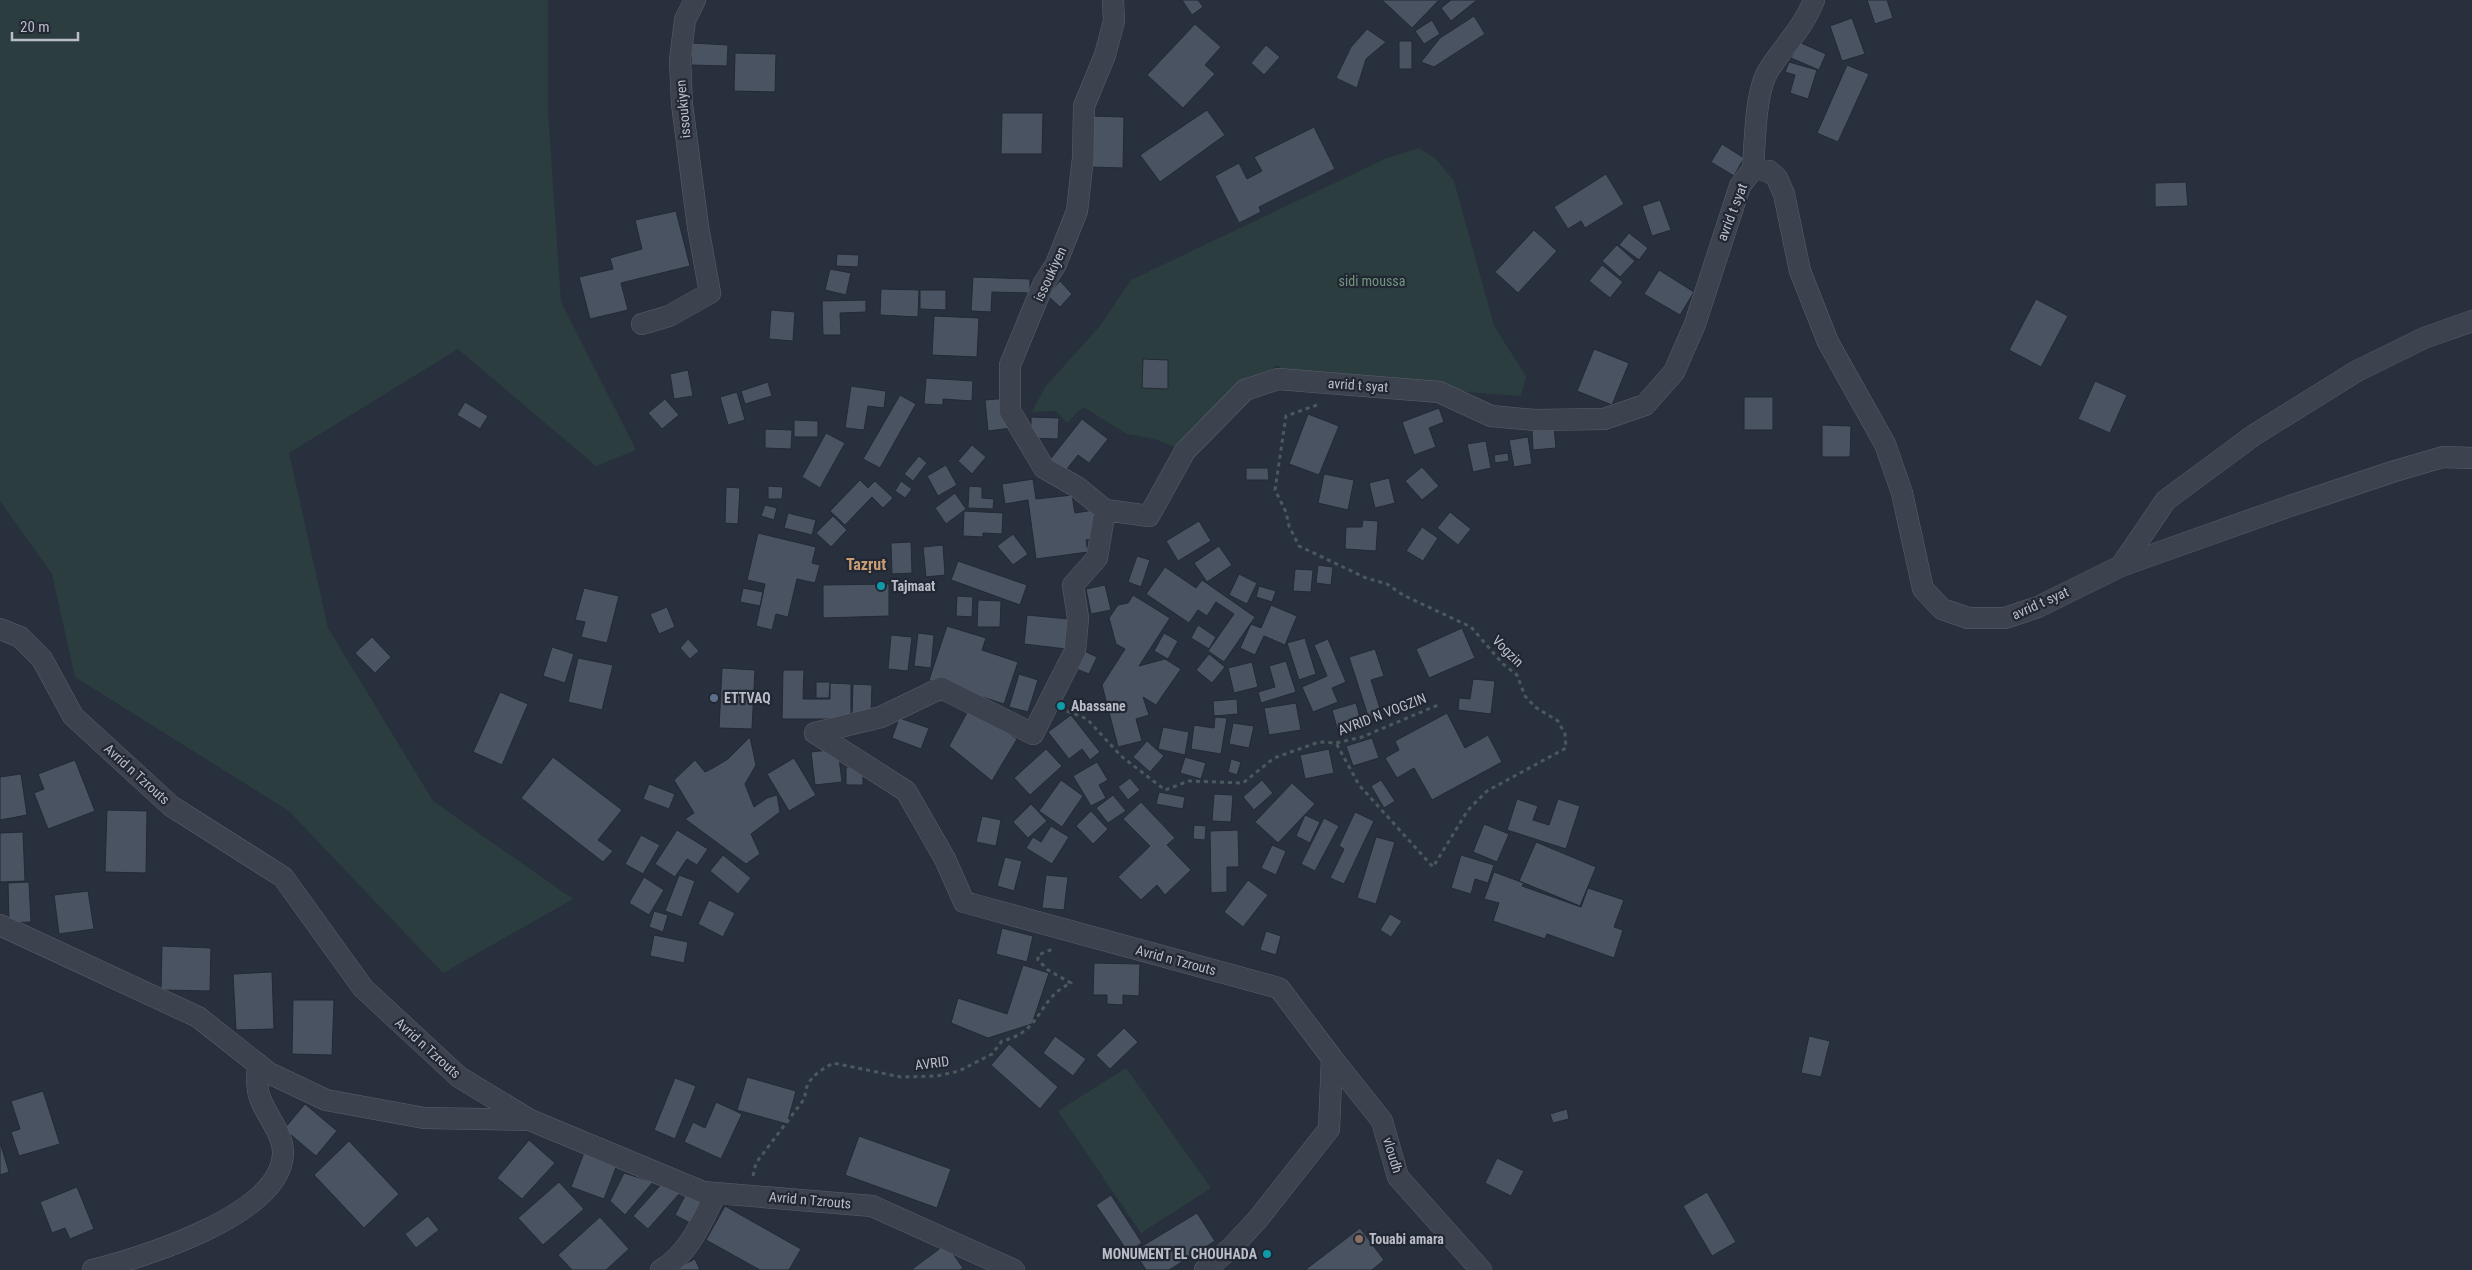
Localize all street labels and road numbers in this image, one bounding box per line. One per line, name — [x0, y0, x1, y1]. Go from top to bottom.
street label: issoukiyen — [672, 79, 694, 139]
street label: avrid t syat — [1714, 181, 1750, 243]
street label: issoukiyen — [1030, 244, 1070, 304]
street label: avrid t syat — [1327, 375, 1389, 395]
street label: avrid t syat — [2009, 583, 2071, 623]
street label: Vogzin — [1489, 632, 1527, 670]
street label: AVRID N VOGZIN — [1336, 690, 1428, 738]
street label: Avrid n Tzrouts — [101, 740, 173, 808]
street label: Avrid n Tzrouts — [1134, 942, 1218, 978]
street label: Avrid n Tzrouts — [392, 1014, 464, 1082]
street label: AVRID — [914, 1053, 950, 1073]
street label: vloudh — [1380, 1135, 1406, 1175]
street label: Avrid n Tzrouts — [768, 1188, 852, 1212]

